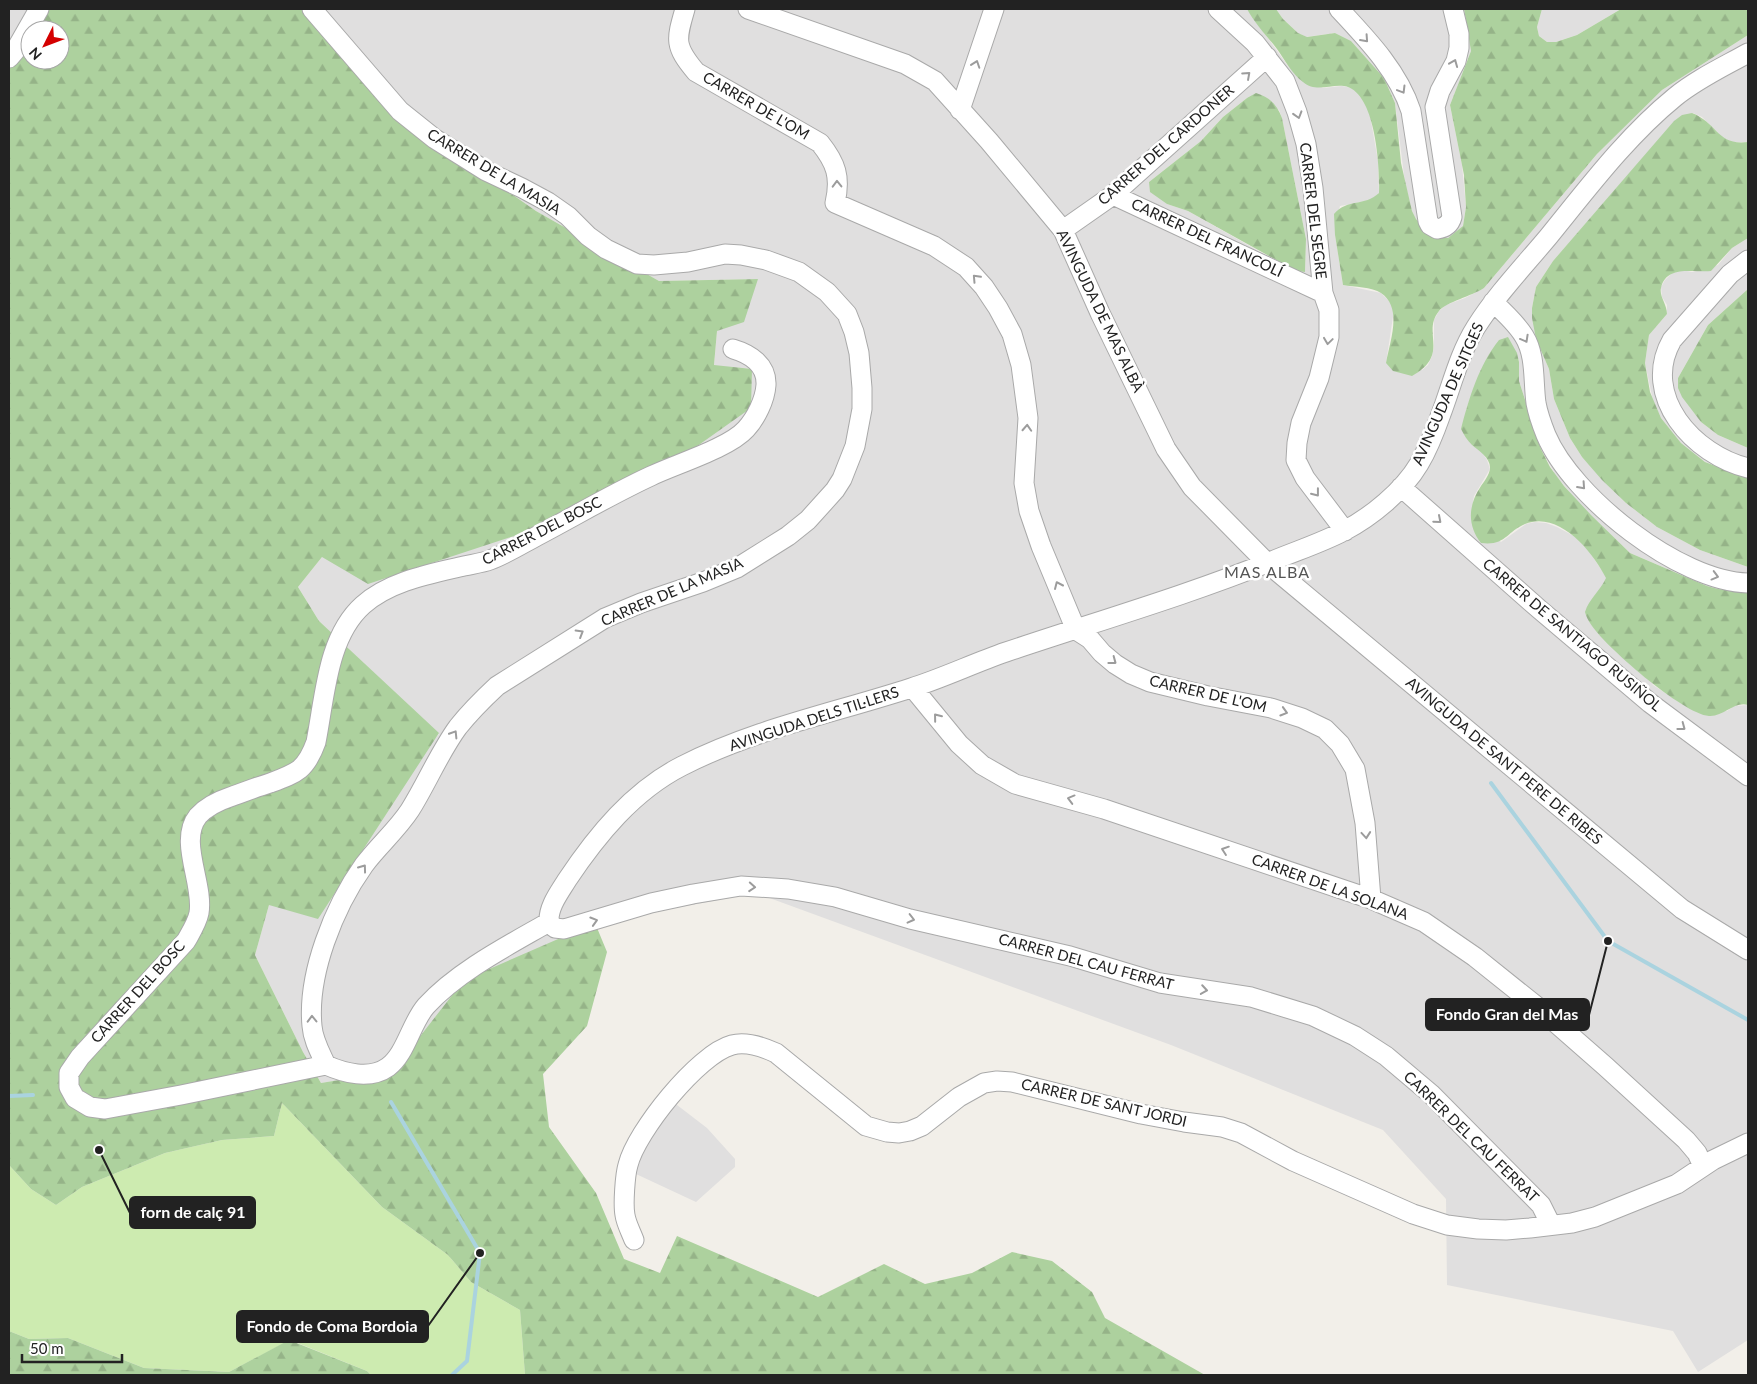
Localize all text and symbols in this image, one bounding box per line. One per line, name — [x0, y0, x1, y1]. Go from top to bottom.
north arrow — [20, 20, 70, 70]
one-way arrow — [1359, 33, 1368, 42]
text: N — [25, 44, 45, 64]
one-way arrow — [1448, 59, 1459, 68]
one-way arrow — [970, 60, 980, 68]
street label: CARRER DE L'OM — [700, 67, 813, 143]
one-way arrow — [1241, 72, 1250, 81]
street label: CARRER DEL CARDONER — [1094, 80, 1238, 208]
one-way arrow — [1396, 84, 1406, 93]
one-way arrow — [1292, 110, 1302, 118]
street label: CARRER DE LA MASIA — [424, 124, 565, 219]
street label: CARRER DEL SEGRE — [1297, 141, 1331, 280]
one-way arrow — [832, 180, 842, 188]
street label: CARRER DEL FRANCOLÍ — [1129, 194, 1287, 281]
street label: AVINGUDA DE MAS ALBÀ — [1054, 226, 1149, 396]
one-way arrow — [973, 275, 982, 284]
street label: AVINGUDA DE SITGES — [1408, 320, 1487, 468]
one-way arrow — [1518, 333, 1528, 342]
one-way arrow — [1323, 336, 1333, 345]
one-way arrow — [1021, 424, 1032, 432]
one-way arrow — [1576, 481, 1585, 490]
one-way arrow — [1310, 487, 1318, 496]
street label: CARRER DEL BOSC — [479, 492, 604, 568]
one-way arrow — [1432, 514, 1441, 523]
street label: CARRER DE LA MASIA — [598, 553, 746, 629]
street label: CARRER DE SANTIAGO RUSIÑOL — [1480, 554, 1666, 715]
district label: MAS ALBA — [1224, 562, 1310, 581]
one-way arrow — [1711, 570, 1719, 581]
one-way arrow — [1053, 581, 1064, 590]
one-way arrow — [574, 630, 583, 640]
one-way arrow — [1107, 656, 1116, 664]
street label: CARRER DE L'OM — [1148, 671, 1269, 715]
street label: AVINGUDA DE SANT PERE DE RIBES — [1403, 673, 1607, 848]
street label: AVINGUDA DELS TIL·LERS — [727, 682, 901, 754]
one-way arrow — [1279, 707, 1287, 717]
one-way arrow — [933, 713, 942, 722]
one-way arrow — [1676, 721, 1685, 729]
one-way arrow — [448, 730, 458, 739]
one-way arrow — [1067, 795, 1075, 805]
one-way arrow — [1360, 832, 1371, 840]
one-way arrow — [1222, 845, 1230, 855]
street label: CARRER DE LA SOLANA — [1249, 849, 1412, 923]
one-way arrow — [357, 864, 366, 873]
one-way arrow — [748, 881, 756, 892]
one-way arrow — [906, 913, 915, 924]
one-way arrow — [589, 916, 597, 926]
street label: CARRER DEL CAU FERRAT — [997, 929, 1176, 993]
street label: CARRER DEL BOSC — [86, 936, 188, 1046]
one-way arrow — [1201, 984, 1209, 995]
callout: Fondo Gran del Mas — [1426, 999, 1589, 1030]
text: Fondo Gran del Mas — [1436, 1004, 1578, 1023]
one-way arrow — [307, 1014, 317, 1022]
street label: CARRER DEL CAU FERRAT — [1400, 1067, 1543, 1206]
street label: CARRER DE SANT JORDI — [1020, 1074, 1189, 1130]
callout: forn de calç 91 — [130, 1197, 255, 1228]
text: forn de calç 91 — [140, 1202, 246, 1221]
callout: Fondo de Coma Bordoia — [237, 1311, 428, 1342]
text: Fondo de Coma Bordoia — [246, 1316, 418, 1335]
scale bar — [22, 1332, 122, 1364]
text: 50 m — [30, 1339, 64, 1357]

